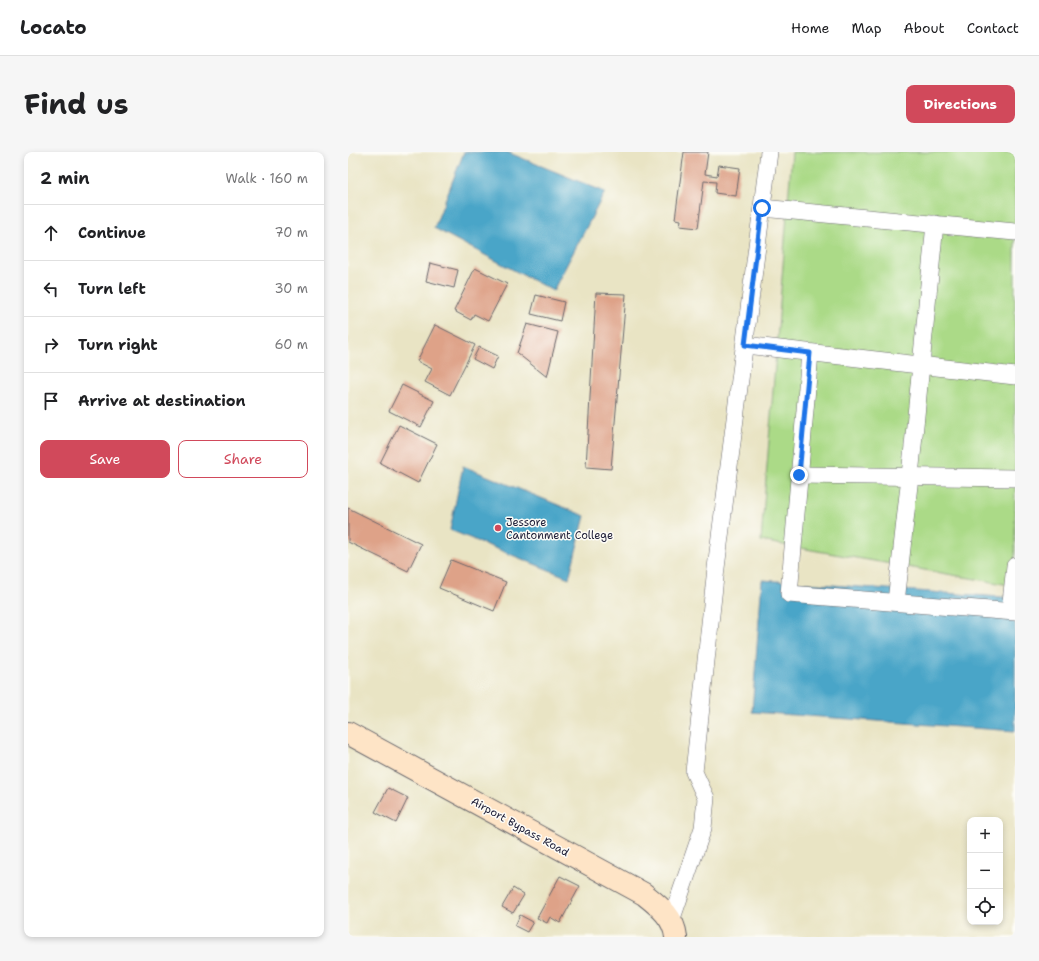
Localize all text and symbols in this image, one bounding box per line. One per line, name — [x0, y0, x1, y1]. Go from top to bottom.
text: Locato — [20, 15, 87, 40]
text: Home — [791, 19, 830, 37]
text: Map — [852, 19, 882, 37]
text: About — [904, 19, 945, 37]
text: Contact — [967, 19, 1019, 37]
text: Find us — [24, 85, 129, 123]
button: Directions — [906, 85, 1015, 123]
text: 2 min — [40, 167, 90, 189]
text: Walk · 160 m — [226, 170, 308, 187]
route start — [753, 199, 771, 217]
icon: ahead — [40, 222, 62, 244]
text: Continue — [78, 223, 146, 243]
text: 70 m — [274, 224, 308, 241]
icon: left — [40, 278, 62, 300]
text: Turn left — [78, 279, 146, 299]
text: 30 m — [274, 280, 308, 297]
icon: right — [40, 334, 62, 356]
text: Turn right — [78, 335, 158, 355]
text: 60 m — [275, 336, 308, 353]
icon: arrive — [40, 390, 62, 412]
text: Arrive at destination — [78, 391, 246, 411]
button: Save — [40, 440, 170, 478]
button: Share — [178, 440, 308, 478]
route end — [790, 466, 808, 484]
place label: Jessore Cantonment College — [506, 515, 613, 543]
marker: Jessore Cantonment College — [493, 523, 503, 533]
street label: Airport Bypass Road — [468, 794, 572, 860]
map controls — [967, 817, 1003, 925]
button: + — [967, 817, 1003, 853]
button: − — [967, 853, 1003, 889]
button: locate — [967, 889, 1003, 925]

